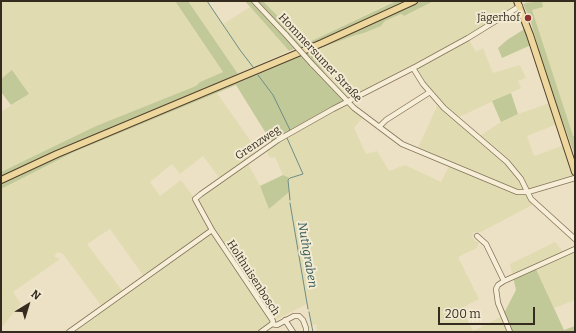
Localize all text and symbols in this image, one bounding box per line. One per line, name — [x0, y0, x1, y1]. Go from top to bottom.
street label: Hommersumer Straße — [276, 11, 364, 105]
place label: Jägerhof — [477, 11, 520, 25]
marker: Jägerhof — [523, 13, 533, 23]
street label: Grenzweg — [233, 123, 283, 163]
water label: Nuthgraben — [294, 221, 320, 289]
street label: Holthuisenbosch — [224, 238, 282, 318]
north arrow — [8, 285, 48, 325]
text: N — [28, 287, 43, 303]
scale bar — [440, 299, 537, 325]
text: 200 m — [445, 307, 481, 321]

